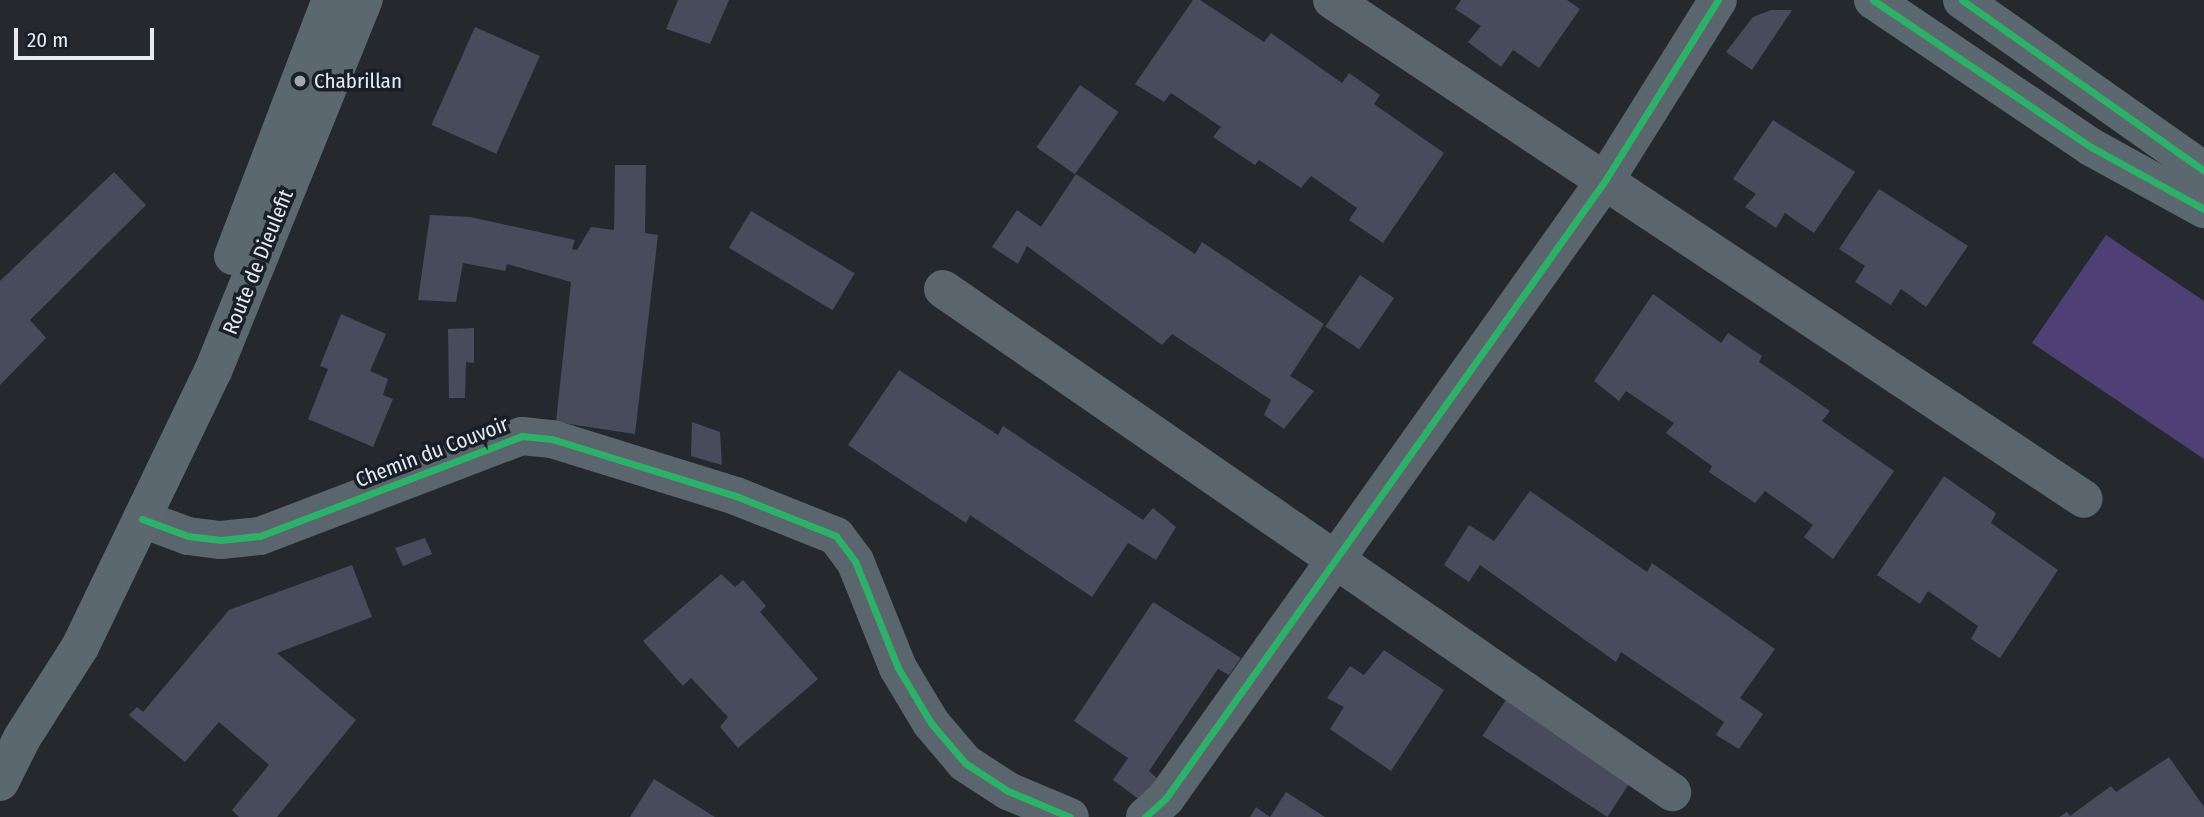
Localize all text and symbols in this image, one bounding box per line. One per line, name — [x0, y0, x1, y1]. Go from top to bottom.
scale bar — [18, 14, 158, 58]
text: 20 m — [27, 27, 68, 53]
place label: Chabrillan — [314, 68, 402, 94]
marker: Chabrillan — [292, 73, 308, 89]
street label: Route de Dieulefit — [217, 186, 299, 338]
street label: Chemin du Couvoir — [352, 411, 512, 493]

